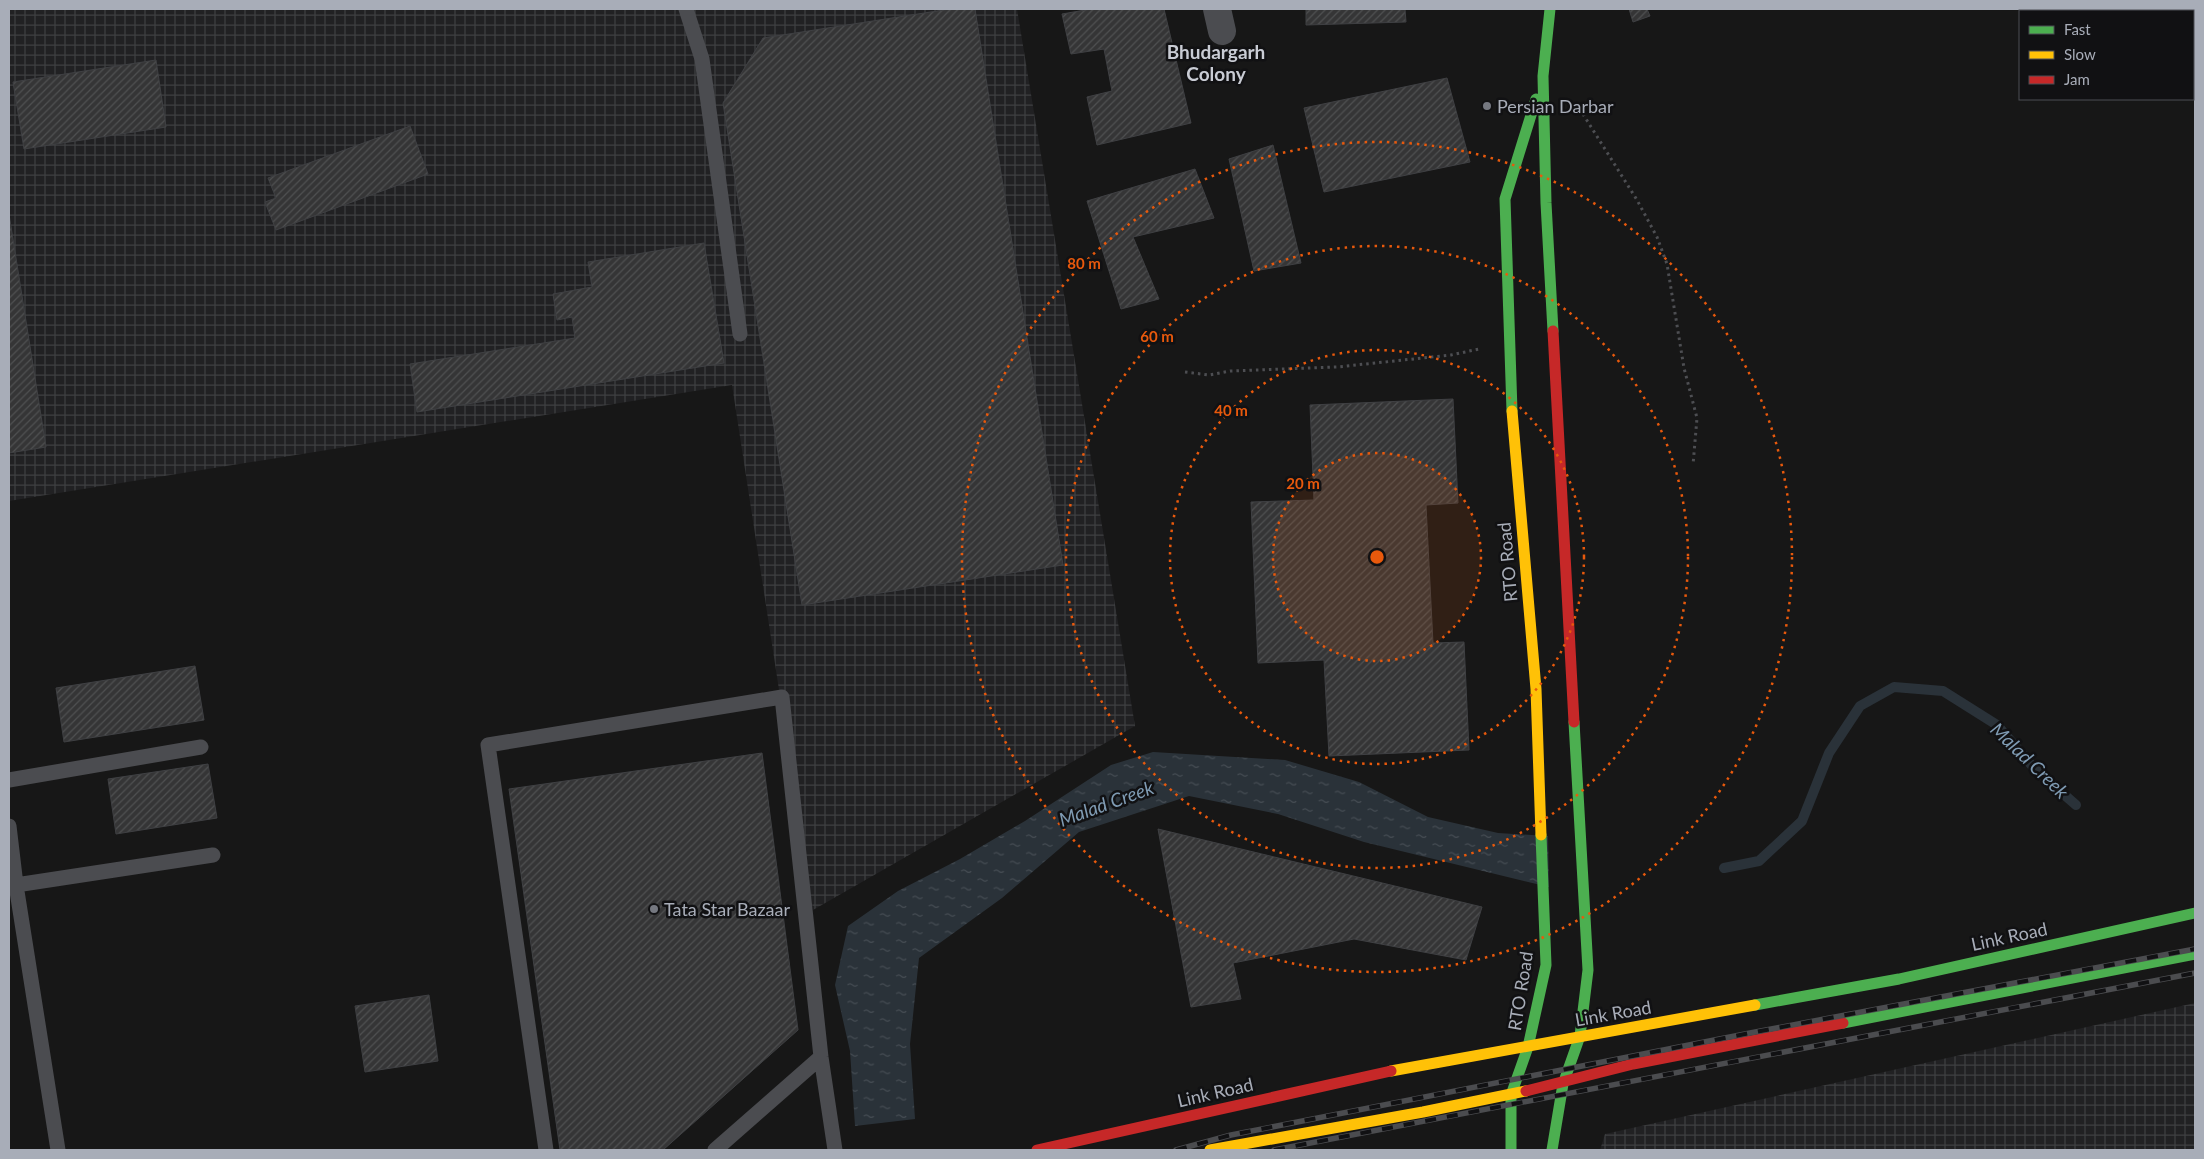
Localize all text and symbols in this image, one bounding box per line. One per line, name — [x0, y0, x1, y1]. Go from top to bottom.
legend — [2019, 10, 2194, 100]
text: Fast — [2064, 20, 2091, 38]
district label: Bhudargarh Colony — [1167, 40, 1265, 85]
text: Slow — [2064, 45, 2096, 63]
text: Jam — [2064, 70, 2090, 88]
place label: Persian Darbar — [1497, 95, 1614, 117]
marker: Persian Darbar — [1481, 100, 1493, 112]
text: 80 m — [1067, 254, 1101, 272]
text: 60 m — [1140, 327, 1174, 345]
text: 40 m — [1214, 401, 1248, 419]
text: 20 m — [1286, 474, 1320, 492]
street label: RTO Road — [1493, 521, 1521, 603]
centre of rings — [1368, 548, 1386, 566]
water label: Malad Creek — [1986, 717, 2074, 803]
water label: Malad Creek — [1055, 775, 1158, 831]
place label: Tata Star Bazaar — [664, 898, 790, 920]
marker: Tata Star Bazaar — [648, 903, 660, 915]
street label: Link Road — [1969, 917, 2049, 955]
street label: RTO Road — [1503, 950, 1537, 1032]
street label: Link Road — [1573, 995, 1653, 1031]
street label: Link Road — [1175, 1073, 1255, 1111]

